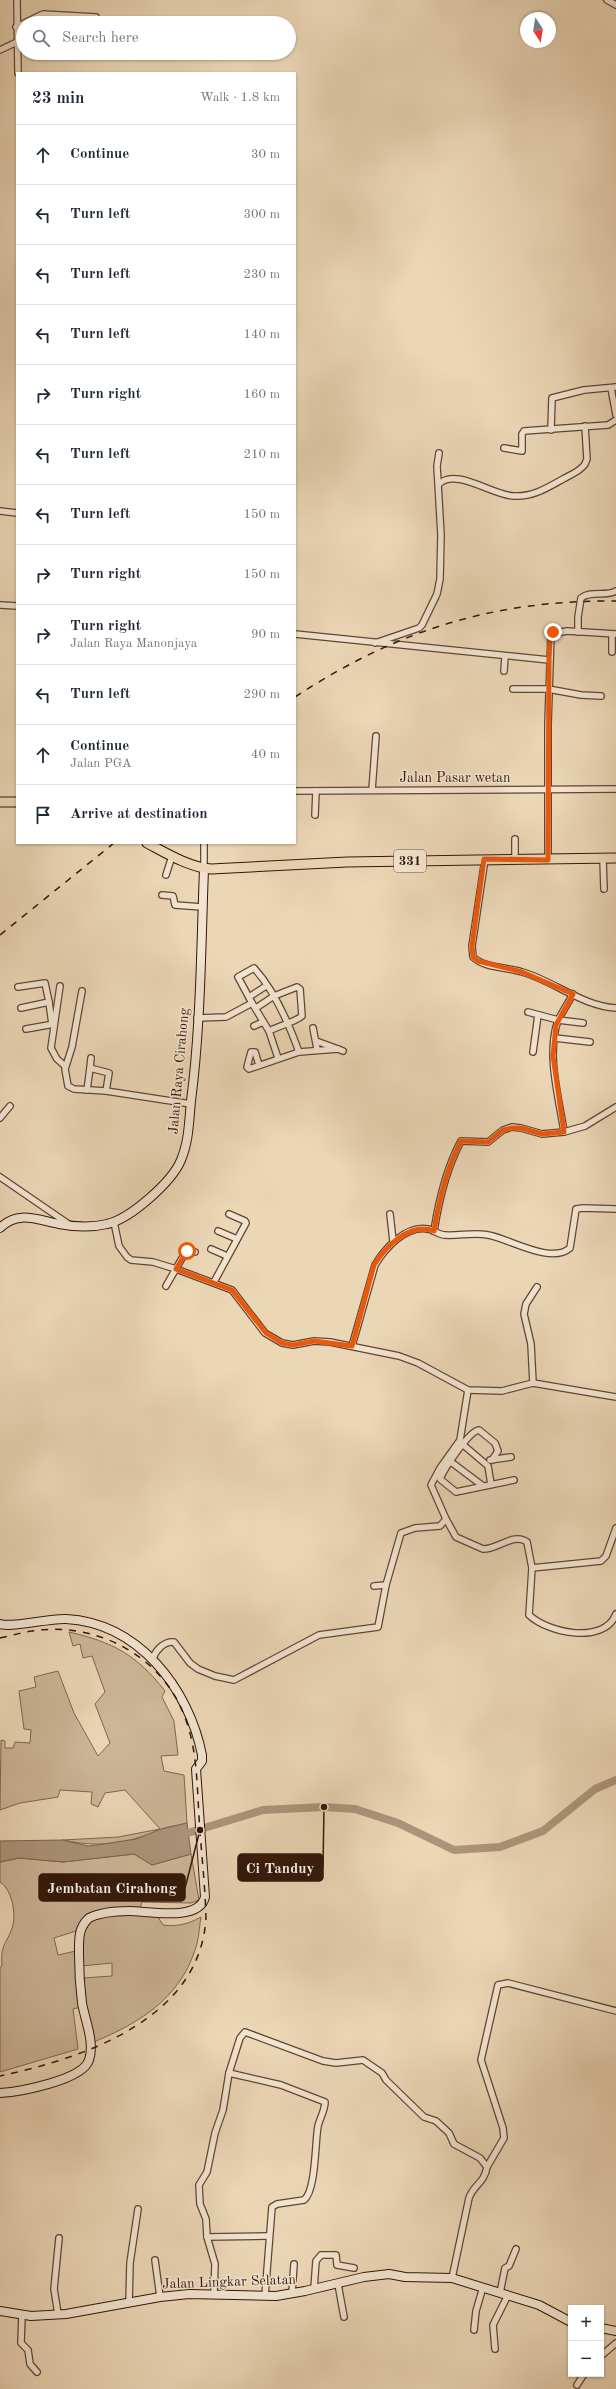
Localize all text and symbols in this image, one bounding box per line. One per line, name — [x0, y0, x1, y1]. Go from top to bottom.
north arrow — [520, 12, 556, 48]
search box — [16, 16, 296, 60]
icon: search — [30, 27, 52, 49]
text: Search here — [62, 31, 139, 46]
text: 23 min — [32, 90, 85, 107]
text: Walk · 1.8 km — [200, 91, 280, 104]
icon: ahead — [32, 144, 54, 166]
text: Continue — [70, 147, 129, 162]
text: 30 m — [251, 148, 280, 161]
icon: left — [32, 204, 54, 226]
text: Turn left — [70, 207, 130, 222]
text: 300 m — [243, 208, 280, 221]
icon: left — [32, 264, 54, 286]
text: Turn left — [70, 267, 130, 282]
text: 230 m — [243, 268, 280, 281]
icon: left — [32, 324, 54, 346]
text: Turn left — [70, 327, 130, 342]
text: 140 m — [243, 328, 280, 341]
icon: right — [32, 384, 54, 406]
text: Turn right — [70, 387, 141, 402]
text: 160 m — [243, 388, 280, 401]
icon: left — [32, 444, 54, 466]
text: Turn left — [70, 447, 130, 462]
text: 210 m — [243, 448, 280, 461]
icon: left — [32, 504, 54, 526]
text: Turn left — [70, 507, 130, 522]
text: 150 m — [243, 508, 280, 521]
icon: right — [32, 564, 54, 586]
text: Turn right — [70, 567, 141, 582]
text: 150 m — [243, 568, 280, 581]
text: Turn right — [70, 619, 141, 634]
route end — [544, 623, 562, 641]
icon: right — [32, 624, 54, 646]
text: 90 m — [251, 628, 280, 641]
text: Jalan Raya Manonjaya — [70, 637, 197, 650]
icon: left — [32, 684, 54, 706]
text: Turn left — [70, 687, 130, 702]
text: 290 m — [243, 688, 280, 701]
text: Continue — [70, 739, 129, 754]
icon: ahead — [32, 744, 54, 766]
text: 40 m — [251, 748, 280, 761]
text: Jalan PGA — [70, 757, 132, 770]
street label: Jalan Pasar wetan — [399, 771, 511, 785]
icon: arrive — [32, 804, 54, 826]
text: Arrive at destination — [70, 807, 208, 822]
road number: 331 — [394, 850, 426, 872]
street label: Jalan Raya Cirahong — [167, 1007, 192, 1135]
route start — [178, 1242, 196, 1260]
callout: Ci Tanduy — [238, 1854, 323, 1881]
text: Ci Tanduy — [246, 1862, 314, 1877]
callout: Jembatan Cirahong — [39, 1874, 185, 1901]
text: Jembatan Cirahong — [47, 1882, 177, 1897]
street label: Jalan Lingkar Selatan — [162, 2273, 297, 2291]
map controls — [568, 2305, 604, 2377]
button: + — [568, 2305, 604, 2341]
button: − — [568, 2341, 604, 2377]

